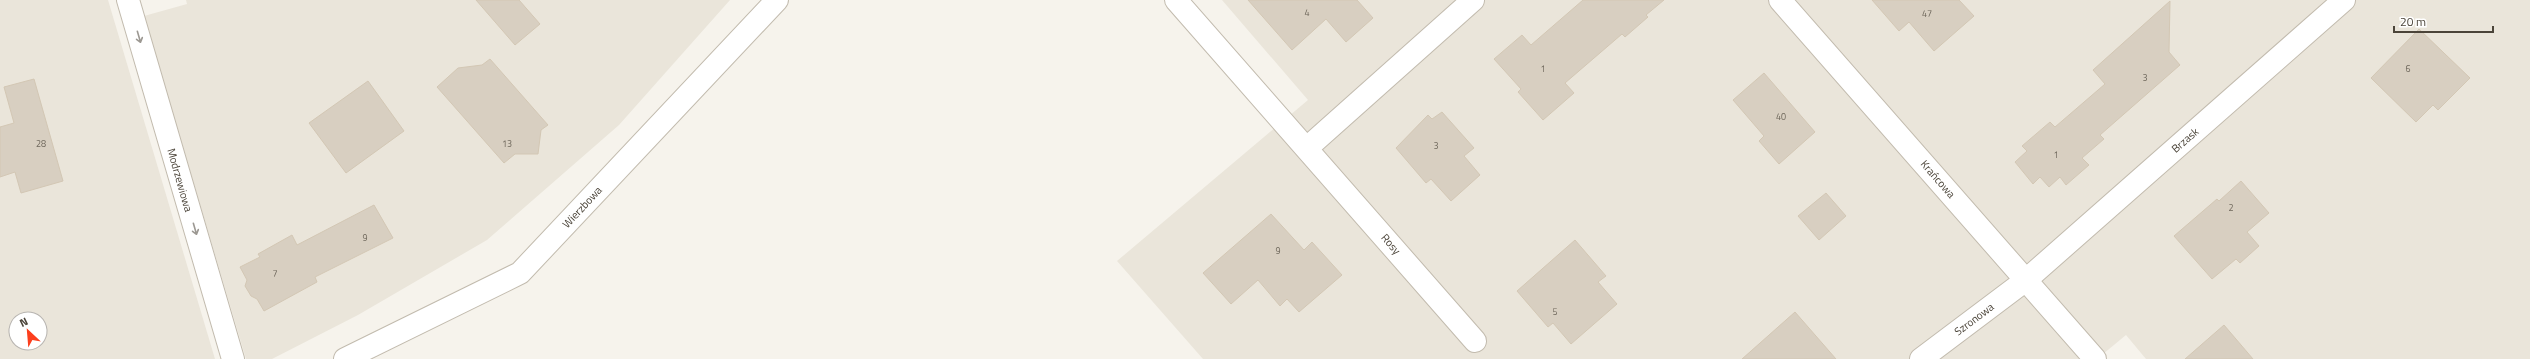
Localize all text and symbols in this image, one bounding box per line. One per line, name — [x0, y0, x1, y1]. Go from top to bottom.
house number: 4 — [1304, 6, 1310, 19]
house number: 47 — [1922, 7, 1932, 20]
scale bar — [2394, 8, 2493, 34]
text: 20 m — [2400, 12, 2426, 31]
one-way arrow — [136, 31, 143, 44]
house number: 1 — [1540, 62, 1546, 75]
house number: 6 — [2405, 62, 2411, 75]
house number: 3 — [2142, 71, 2148, 84]
house number: 40 — [1776, 110, 1786, 123]
street label: Brzask — [2168, 123, 2203, 156]
house number: 28 — [36, 137, 46, 150]
house number: 13 — [502, 137, 512, 150]
house number: 3 — [1433, 139, 1439, 152]
street label: Modrzewiowa — [163, 146, 197, 214]
house number: 1 — [2053, 148, 2059, 161]
street label: Krańcowa — [1917, 156, 1959, 202]
street label: Wierzbowa — [558, 182, 606, 231]
house number: 2 — [2228, 201, 2234, 214]
one-way arrow — [192, 223, 199, 236]
street label: Rosy — [1377, 230, 1405, 258]
house number: 9 — [362, 231, 368, 244]
house number: 9 — [1275, 244, 1281, 257]
house number: 7 — [272, 267, 278, 280]
street label: Szronowa — [1951, 298, 1998, 339]
house number: 5 — [1552, 305, 1558, 318]
north arrow — [8, 311, 48, 351]
text: N — [17, 313, 31, 331]

